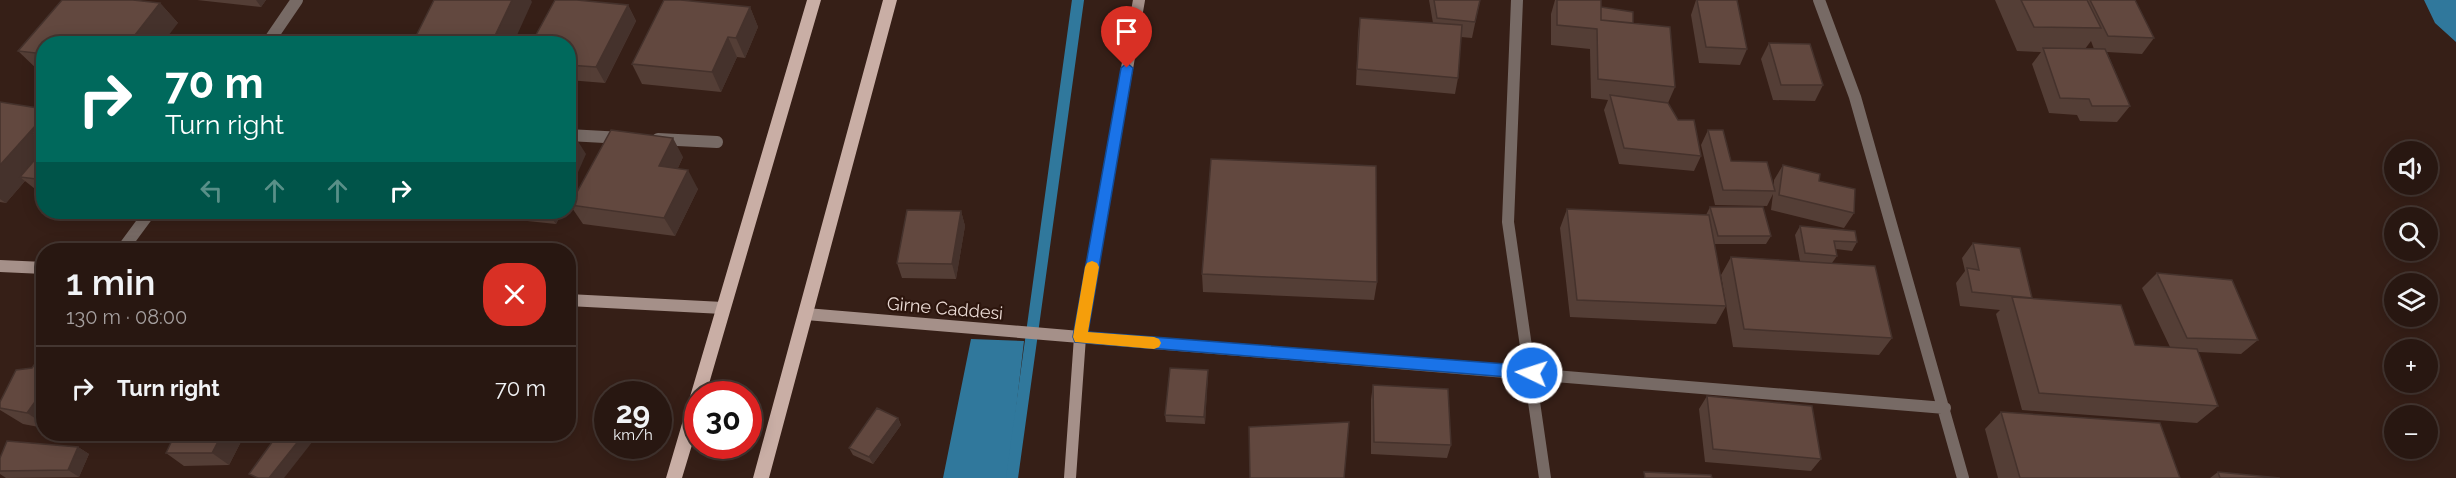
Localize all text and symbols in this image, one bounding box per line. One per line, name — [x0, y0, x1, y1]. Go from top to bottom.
pin — [1101, 6, 1152, 68]
icon: arrive — [1110, 15, 1143, 48]
text: 70 m — [165, 59, 264, 108]
icon: right — [66, 60, 144, 138]
text: Turn right — [165, 109, 284, 140]
map controls — [2384, 141, 2438, 459]
button: sound — [2384, 141, 2438, 195]
icon: left — [195, 174, 228, 207]
icon: ahead — [258, 174, 291, 207]
icon: ahead — [321, 174, 354, 207]
icon: right — [384, 174, 417, 207]
button: search — [2384, 207, 2438, 261]
text: 1 min — [66, 261, 155, 303]
button: close — [483, 263, 546, 326]
button: layers — [2384, 273, 2438, 327]
street label: Girne Caddesi — [886, 292, 1004, 324]
text: 130 m · 08:00 — [66, 305, 187, 329]
button: + — [2384, 339, 2438, 393]
position arrow — [1500, 341, 1564, 405]
icon: right — [66, 372, 99, 405]
text: Turn right — [117, 375, 220, 401]
text: 70 m — [495, 375, 546, 401]
speed limit sign: 30 — [684, 381, 762, 459]
text: 29 — [616, 395, 650, 430]
button: − — [2384, 405, 2438, 459]
text: km/h — [613, 426, 653, 444]

